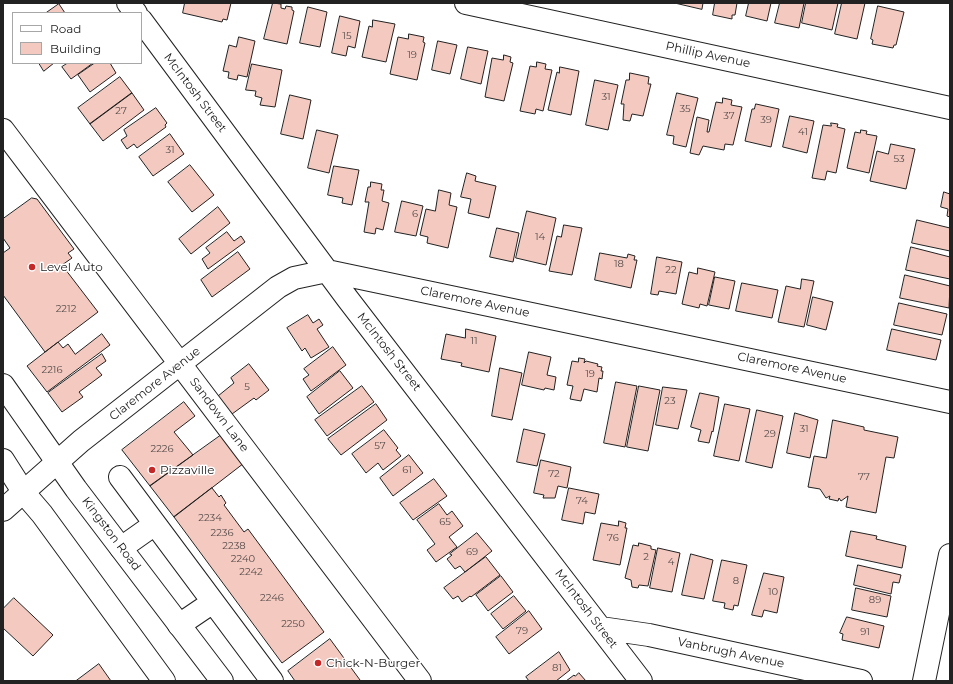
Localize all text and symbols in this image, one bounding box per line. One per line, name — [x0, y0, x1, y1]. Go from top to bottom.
legend — [12, 12, 142, 64]
text: Road — [50, 21, 81, 36]
house number: 15 — [342, 30, 352, 42]
street label: Phillip Avenue — [664, 39, 752, 71]
text: Building — [50, 41, 101, 56]
house number: 19 — [407, 49, 417, 61]
street label: McIntosh Street — [161, 51, 229, 135]
house number: 31 — [601, 91, 611, 103]
house number: 35 — [679, 103, 691, 115]
house number: 27 — [115, 105, 127, 117]
house number: 37 — [723, 110, 735, 122]
house number: 39 — [760, 114, 772, 126]
house number: 41 — [798, 126, 808, 138]
house number: 31 — [165, 144, 175, 156]
house number: 53 — [893, 153, 905, 165]
house number: 6 — [412, 208, 418, 220]
house number: 14 — [535, 231, 545, 243]
house number: 18 — [614, 258, 624, 270]
place label: Level Auto — [40, 260, 103, 274]
marker: Level Auto — [27, 262, 37, 272]
house number: 22 — [665, 264, 677, 276]
street label: Claremore Avenue — [419, 283, 531, 321]
house number: 2212 — [56, 303, 76, 315]
street label: McIntosh Street — [354, 310, 424, 394]
house number: 11 — [470, 335, 478, 347]
street label: Claremore Avenue — [107, 344, 203, 424]
street label: Claremore Avenue — [736, 349, 848, 387]
house number: 2216 — [41, 364, 63, 376]
house number: 19 — [585, 368, 595, 380]
street label: Sandown Lane — [186, 375, 252, 455]
house number: 5 — [244, 381, 250, 393]
house number: 23 — [664, 395, 676, 407]
house number: 31 — [799, 423, 809, 435]
house number: 29 — [764, 428, 776, 440]
house number: 57 — [374, 440, 386, 452]
house number: 2226 — [150, 443, 174, 455]
place label: Pizzaville — [160, 463, 215, 477]
house number: 61 — [402, 464, 412, 476]
marker: Pizzaville — [147, 465, 157, 475]
house number: 72 — [548, 468, 560, 480]
house number: 77 — [858, 471, 870, 483]
street label: Kingston Road — [79, 494, 143, 574]
house number: 74 — [576, 495, 588, 507]
house number: 2234 — [198, 512, 222, 524]
house number: 65 — [439, 516, 451, 528]
house number: 2236 — [210, 527, 234, 539]
house number: 76 — [607, 532, 619, 544]
house number: 2238 — [222, 540, 246, 552]
house number: 69 — [466, 546, 478, 558]
house number: 2 — [643, 551, 649, 563]
house number: 2240 — [231, 553, 255, 565]
house number: 4 — [668, 556, 674, 568]
house number: 2242 — [239, 566, 263, 578]
street label: McIntosh Street — [552, 567, 620, 651]
house number: 8 — [733, 575, 739, 587]
house number: 10 — [768, 586, 778, 598]
house number: 2246 — [260, 592, 284, 604]
house number: 89 — [869, 594, 881, 606]
house number: 2250 — [281, 618, 305, 630]
house number: 79 — [516, 625, 528, 637]
house number: 91 — [860, 626, 870, 638]
street label: Vanbrugh Avenue — [676, 635, 786, 671]
place label: Chick-N-Burger — [326, 656, 420, 670]
marker: Chick-N-Burger — [313, 658, 323, 668]
house number: 81 — [552, 662, 562, 674]

